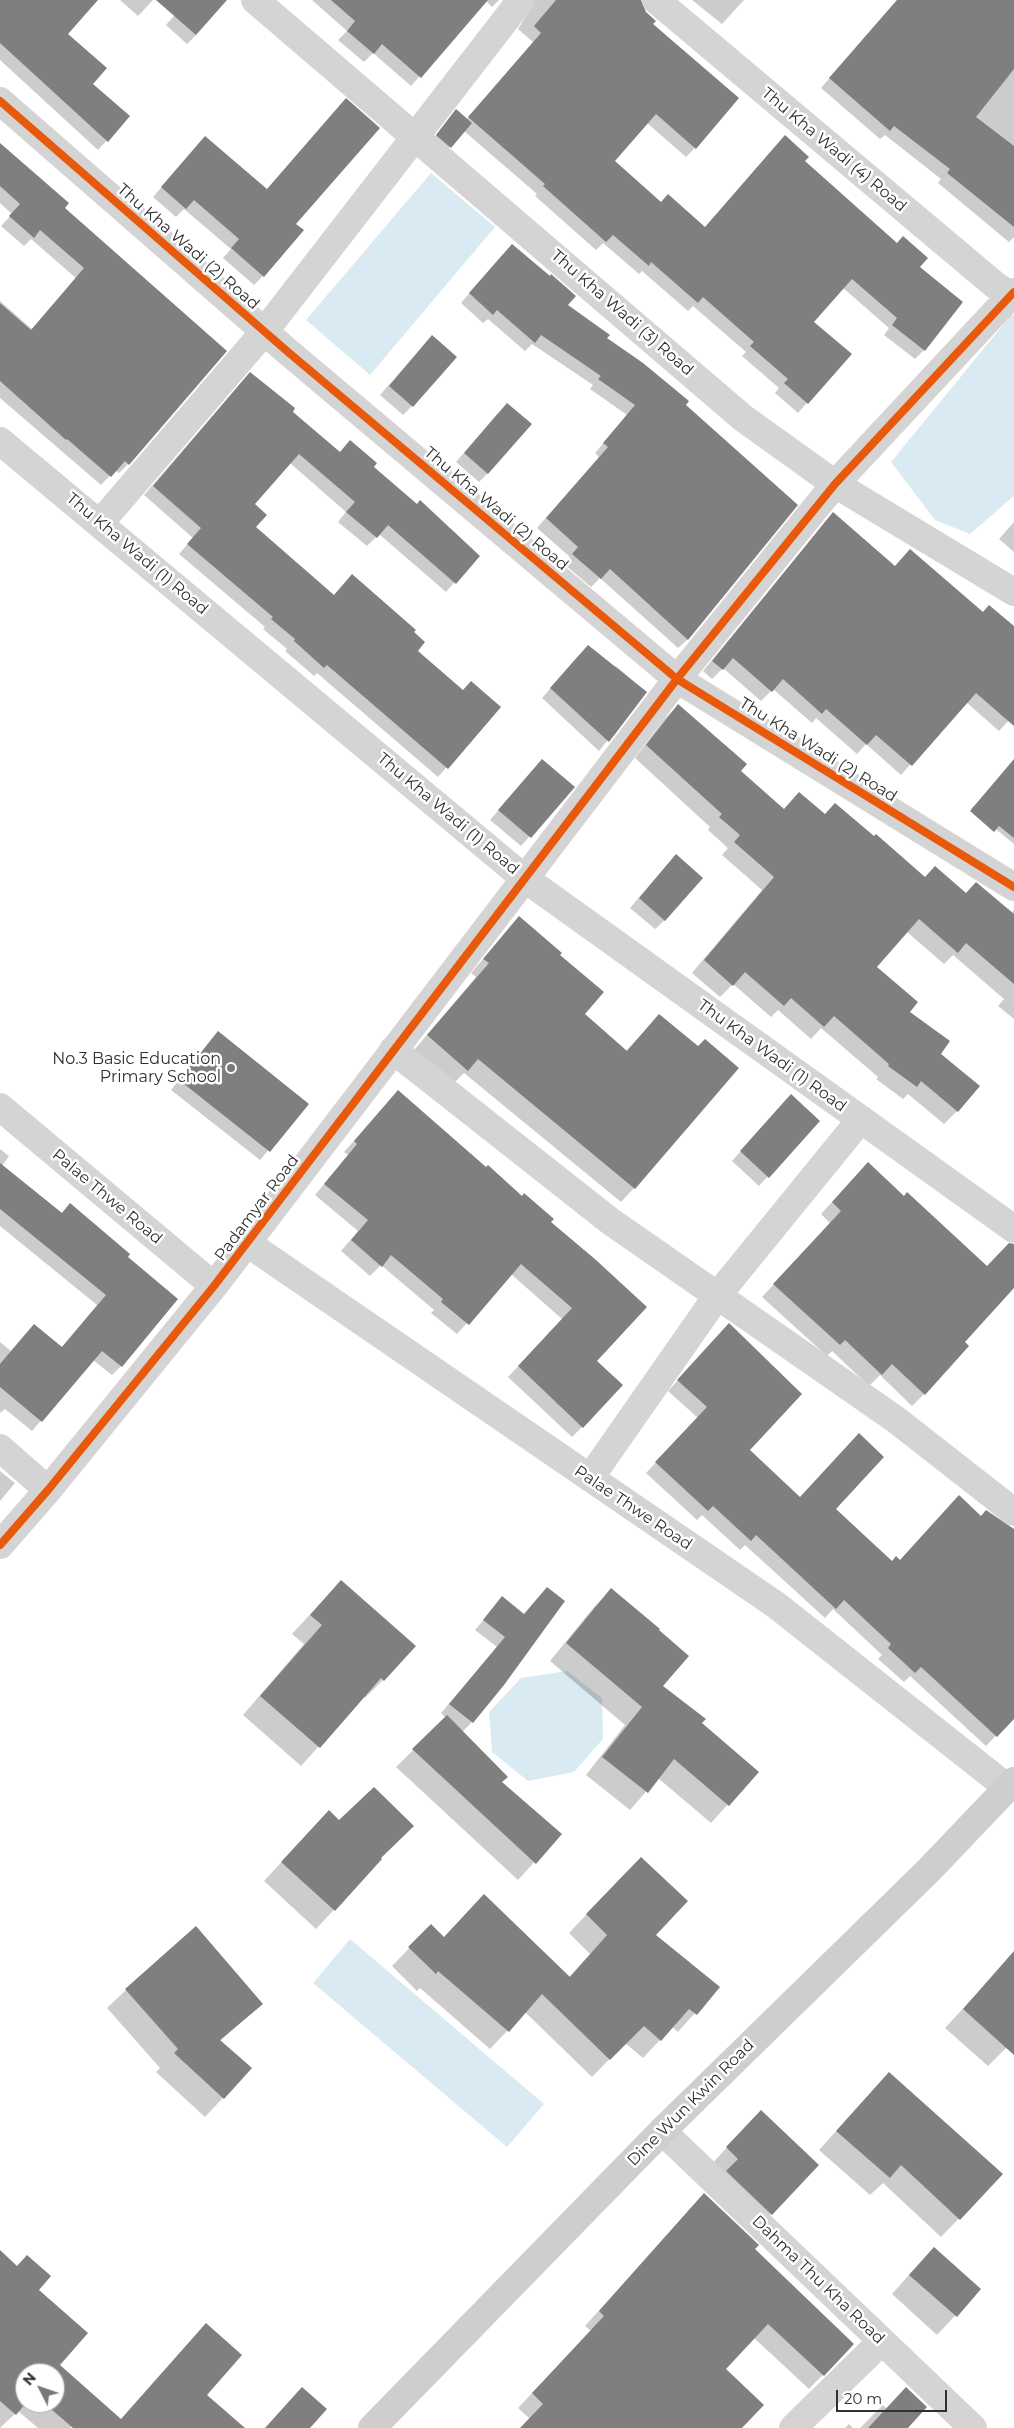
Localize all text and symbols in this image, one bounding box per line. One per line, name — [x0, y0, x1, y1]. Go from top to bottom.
street label: Thu Kha Wadi (4) Road — [758, 84, 910, 216]
street label: Thu Kha Wadi (2) Road — [113, 180, 263, 314]
street label: Thu Kha Wadi (3) Road — [547, 246, 697, 380]
street label: Thu Kha Wadi (2) Road — [420, 443, 572, 575]
street label: Thu Kha Wadi (1) Road — [62, 489, 212, 619]
street label: Thu Kha Wadi (2) Road — [736, 694, 900, 806]
street label: Thu Kha Wadi (1) Road — [373, 749, 523, 879]
street label: Thu Kha Wadi (1) Road — [694, 996, 850, 1116]
place label: No.3 Basic Education Primary School — [52, 1049, 221, 1087]
marker: No.3 Basic Education Primary School — [225, 1062, 237, 1074]
street label: Palae Thwe Road — [48, 1145, 166, 1249]
street label: Padamyar Road — [211, 1151, 303, 1265]
street label: Palae Thwe Road — [571, 1462, 695, 1554]
street label: Dine Wun Kwin Road — [624, 2036, 758, 2170]
street label: Dahma Thu Kha Road — [748, 2212, 888, 2348]
north arrow — [15, 2363, 65, 2413]
text: N — [19, 2369, 40, 2389]
scale bar — [839, 2380, 950, 2412]
text: 20 m — [844, 2389, 882, 2408]

